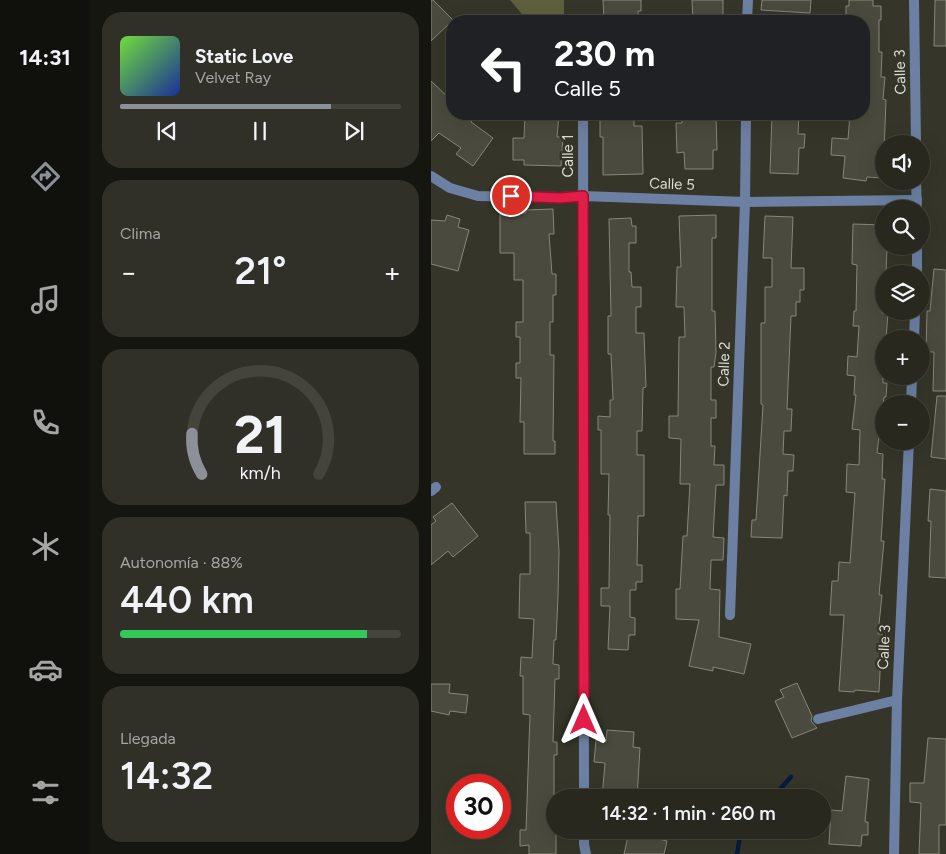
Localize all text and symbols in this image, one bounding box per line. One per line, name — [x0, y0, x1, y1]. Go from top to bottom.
text: 230 m — [554, 33, 655, 75]
icon: left — [471, 35, 536, 100]
text: 14:31 — [19, 44, 71, 71]
text: Static Love — [195, 45, 293, 68]
street label: Calle 3 — [891, 49, 909, 95]
text: Velvet Ray — [195, 68, 271, 87]
text: Calle 5 — [554, 75, 621, 102]
icon: previous — [153, 117, 181, 145]
icon: pause — [246, 117, 274, 145]
icon: next — [340, 117, 368, 145]
street label: Calle 1 — [559, 134, 577, 178]
map controls — [875, 135, 930, 450]
button: sound — [875, 135, 930, 190]
icon: directions — [28, 159, 63, 194]
street label: Calle 5 — [649, 174, 695, 194]
pin — [490, 175, 532, 217]
icon: arrive — [497, 182, 525, 210]
button: search — [875, 200, 930, 255]
text: Clima — [120, 224, 161, 243]
text: 21° — [235, 248, 286, 294]
text: − — [120, 255, 137, 289]
text: + — [384, 255, 401, 289]
button: layers — [875, 265, 930, 320]
icon: music — [28, 282, 63, 317]
button: + — [875, 330, 930, 385]
street label: Calle 2 — [714, 341, 734, 387]
button: − — [875, 395, 930, 450]
text: 21 — [234, 404, 287, 466]
icon: phone — [28, 405, 63, 440]
text: km/h — [240, 462, 281, 483]
icon: climate — [28, 529, 63, 564]
text: Autonomía · 88% — [120, 553, 243, 572]
text: 440 km — [120, 577, 254, 623]
street label: Calle 3 — [874, 624, 894, 670]
icon: car — [28, 652, 63, 687]
position arrow — [557, 693, 609, 745]
text: Llegada — [120, 729, 176, 748]
text: 14:32 — [120, 753, 213, 799]
speed limit sign: 30 — [446, 774, 511, 839]
icon: filters — [28, 775, 63, 810]
text: 14:32 · 1 min · 260 m — [601, 802, 776, 825]

